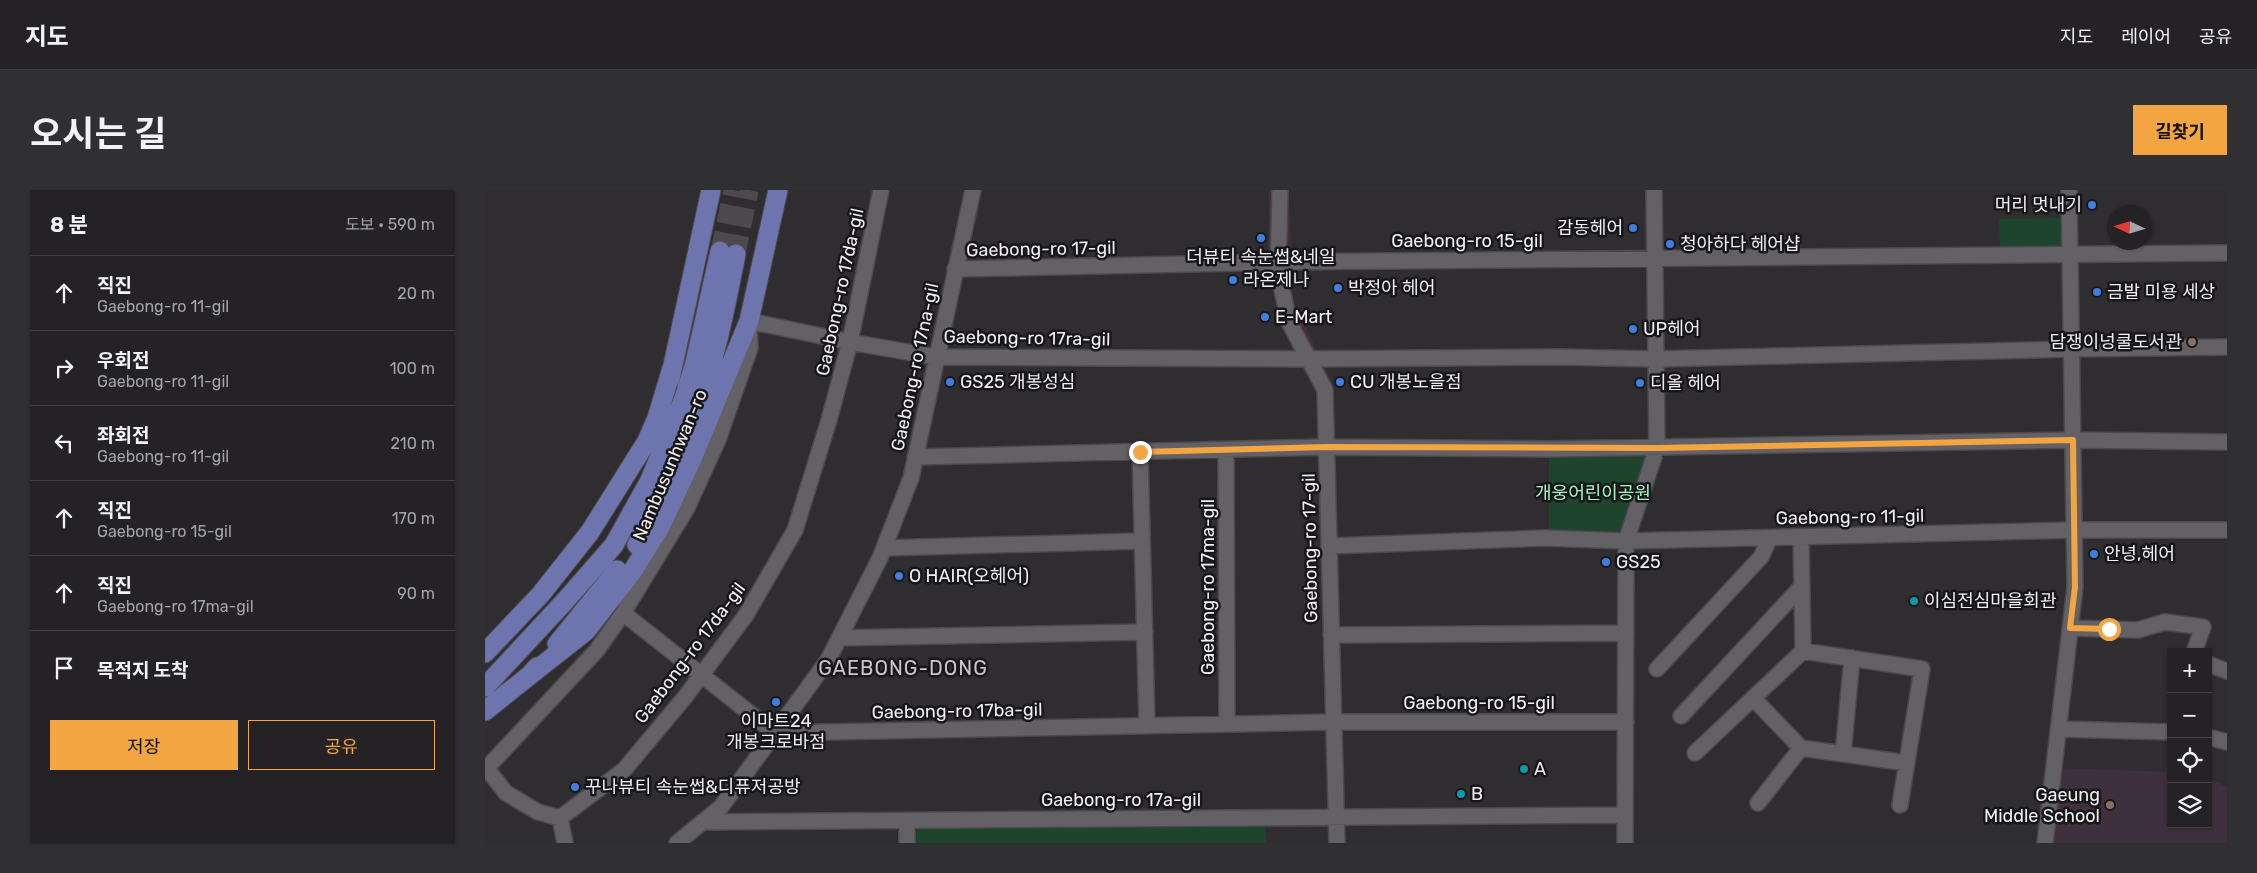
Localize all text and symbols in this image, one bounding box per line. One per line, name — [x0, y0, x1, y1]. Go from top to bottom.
text: 지도 — [25, 23, 69, 51]
text: 지도 — [2060, 26, 2093, 48]
text: 레이어 — [2121, 26, 2171, 48]
text: 공유 — [2199, 26, 2232, 48]
button: 길찾기 — [2133, 105, 2227, 155]
text: 오시는 길 — [30, 113, 166, 155]
place label: 머리 멋내기 — [1995, 194, 2082, 216]
marker: 머리 멋내기 — [2086, 199, 2098, 211]
north arrow — [2107, 205, 2152, 250]
street label: Gaebong-ro 17da-gil — [811, 206, 869, 378]
text: 8 분 — [50, 212, 88, 237]
text: 도보 · 590 m — [345, 215, 435, 234]
place label: 감동헤어 — [1557, 217, 1623, 239]
marker: 감동헤어 — [1627, 222, 1639, 234]
street label: Gaebong-ro 15-gil — [1391, 230, 1543, 252]
marker: 더뷰티 속눈썹&네일 — [1255, 232, 1267, 244]
place label: 청아하다 헤어샵 — [1680, 233, 1800, 255]
street label: Gaebong-ro 17-gil — [966, 237, 1116, 261]
marker: 청아하다 헤어샵 — [1664, 238, 1676, 250]
place label: 더뷰티 속눈썹&네일 — [1186, 246, 1336, 268]
place label: 라온제나 — [1243, 269, 1309, 291]
text: 직진 — [97, 274, 132, 297]
marker: 라온제나 — [1227, 274, 1239, 286]
place label: 박정아 헤어 — [1348, 277, 1435, 299]
icon: ahead — [50, 279, 78, 307]
street label: Gaebong-ro 17na-gil — [886, 281, 944, 453]
place label: 금발 미용 세상 — [2107, 281, 2215, 303]
marker: 박정아 헤어 — [1332, 282, 1344, 294]
text: 20 m — [397, 284, 435, 303]
marker: 금발 미용 세상 — [2091, 286, 2103, 298]
text: Gaebong-ro 11-gil — [97, 297, 229, 316]
place label: E-Mart — [1275, 306, 1332, 328]
marker: E-Mart — [1259, 311, 1271, 323]
place label: UP헤어 — [1643, 318, 1700, 340]
marker: UP헤어 — [1627, 323, 1639, 335]
street label: Gaebong-ro 17ra-gil — [943, 326, 1111, 350]
place label: 담쟁이넝쿨도서관 — [2050, 331, 2182, 353]
marker: 담쟁이넝쿨도서관 — [2186, 336, 2198, 348]
text: 우회전 — [97, 349, 149, 372]
icon: right — [50, 354, 78, 382]
text: 100 m — [390, 359, 435, 378]
place label: GS25 개봉성심 — [960, 371, 1075, 393]
place label: CU 개봉노을점 — [1350, 371, 1462, 393]
text: Gaebong-ro 11-gil — [97, 372, 229, 391]
place label: 디올 헤어 — [1650, 372, 1721, 394]
marker: GS25 개봉성심 — [944, 376, 956, 388]
marker: CU 개봉노을점 — [1334, 376, 1346, 388]
marker: 디올 헤어 — [1634, 377, 1646, 389]
street label: Nambusunhwan-ro — [628, 386, 712, 544]
text: 좌회전 — [97, 424, 149, 447]
icon: left — [50, 429, 78, 457]
text: 210 m — [390, 434, 435, 453]
route end — [1129, 441, 1152, 464]
text: Gaebong-ro 11-gil — [97, 447, 229, 466]
street label: Gaebong-ro 17-gil — [1298, 473, 1322, 623]
park label: 개웅어린이공원 — [1535, 482, 1651, 504]
text: 직진 — [97, 499, 132, 522]
street label: Gaebong-ro 17ma-gil — [1197, 499, 1219, 675]
icon: ahead — [50, 504, 78, 532]
street label: Gaebong-ro 11-gil — [1775, 505, 1925, 529]
text: 170 m — [392, 509, 435, 528]
text: Gaebong-ro 15-gil — [97, 522, 232, 541]
place label: 안녕,헤어 — [2104, 543, 2175, 565]
marker: 안녕,헤어 — [2088, 548, 2100, 560]
place label: GS25 — [1616, 551, 1661, 573]
marker: GS25 — [1600, 556, 1612, 568]
place label: O HAIR(오헤어) — [909, 565, 1029, 587]
marker: O HAIR(오헤어) — [893, 570, 905, 582]
text: 직진 — [97, 574, 132, 597]
street label: Gaebong-ro 17da-gil — [630, 578, 750, 728]
icon: ahead — [50, 579, 78, 607]
text: 90 m — [397, 584, 435, 603]
place label: 이심전심마을회관 — [1924, 590, 2057, 612]
marker: 이심전심마을회관 — [1908, 595, 1920, 607]
text: Gaebong-ro 17ma-gil — [97, 597, 254, 616]
route start — [2098, 618, 2121, 641]
map controls — [2167, 648, 2212, 828]
button: + — [2167, 648, 2212, 693]
icon: arrive — [50, 654, 78, 682]
district label: GAEBONG-DONG — [818, 656, 988, 680]
text: 목적지 도착 — [97, 659, 188, 682]
street label: Gaebong-ro 15-gil — [1403, 692, 1555, 714]
button: − — [2167, 693, 2212, 738]
marker: 이마트24 개봉크로바점 — [770, 696, 782, 708]
street label: Gaebong-ro 17ba-gil — [871, 699, 1043, 723]
place label: 이마트24 개봉크로바점 — [726, 710, 826, 753]
button: 저장 — [50, 720, 238, 770]
button: 공유 — [248, 720, 435, 770]
button: locate — [2167, 738, 2212, 783]
place label: A — [1534, 758, 1546, 780]
marker: A — [1518, 763, 1530, 775]
place label: 꾸나뷰티 속눈썹&디퓨저공방 — [585, 776, 801, 798]
marker: 꾸나뷰티 속눈썹&디퓨저공방 — [569, 781, 581, 793]
place label: B — [1471, 783, 1483, 805]
button: layers — [2167, 783, 2212, 828]
place label: Gaeung Middle School — [1984, 784, 2100, 827]
marker: B — [1455, 788, 1467, 800]
street label: Gaebong-ro 17a-gil — [1041, 789, 1201, 811]
marker: Gaeung Middle School — [2104, 799, 2116, 811]

